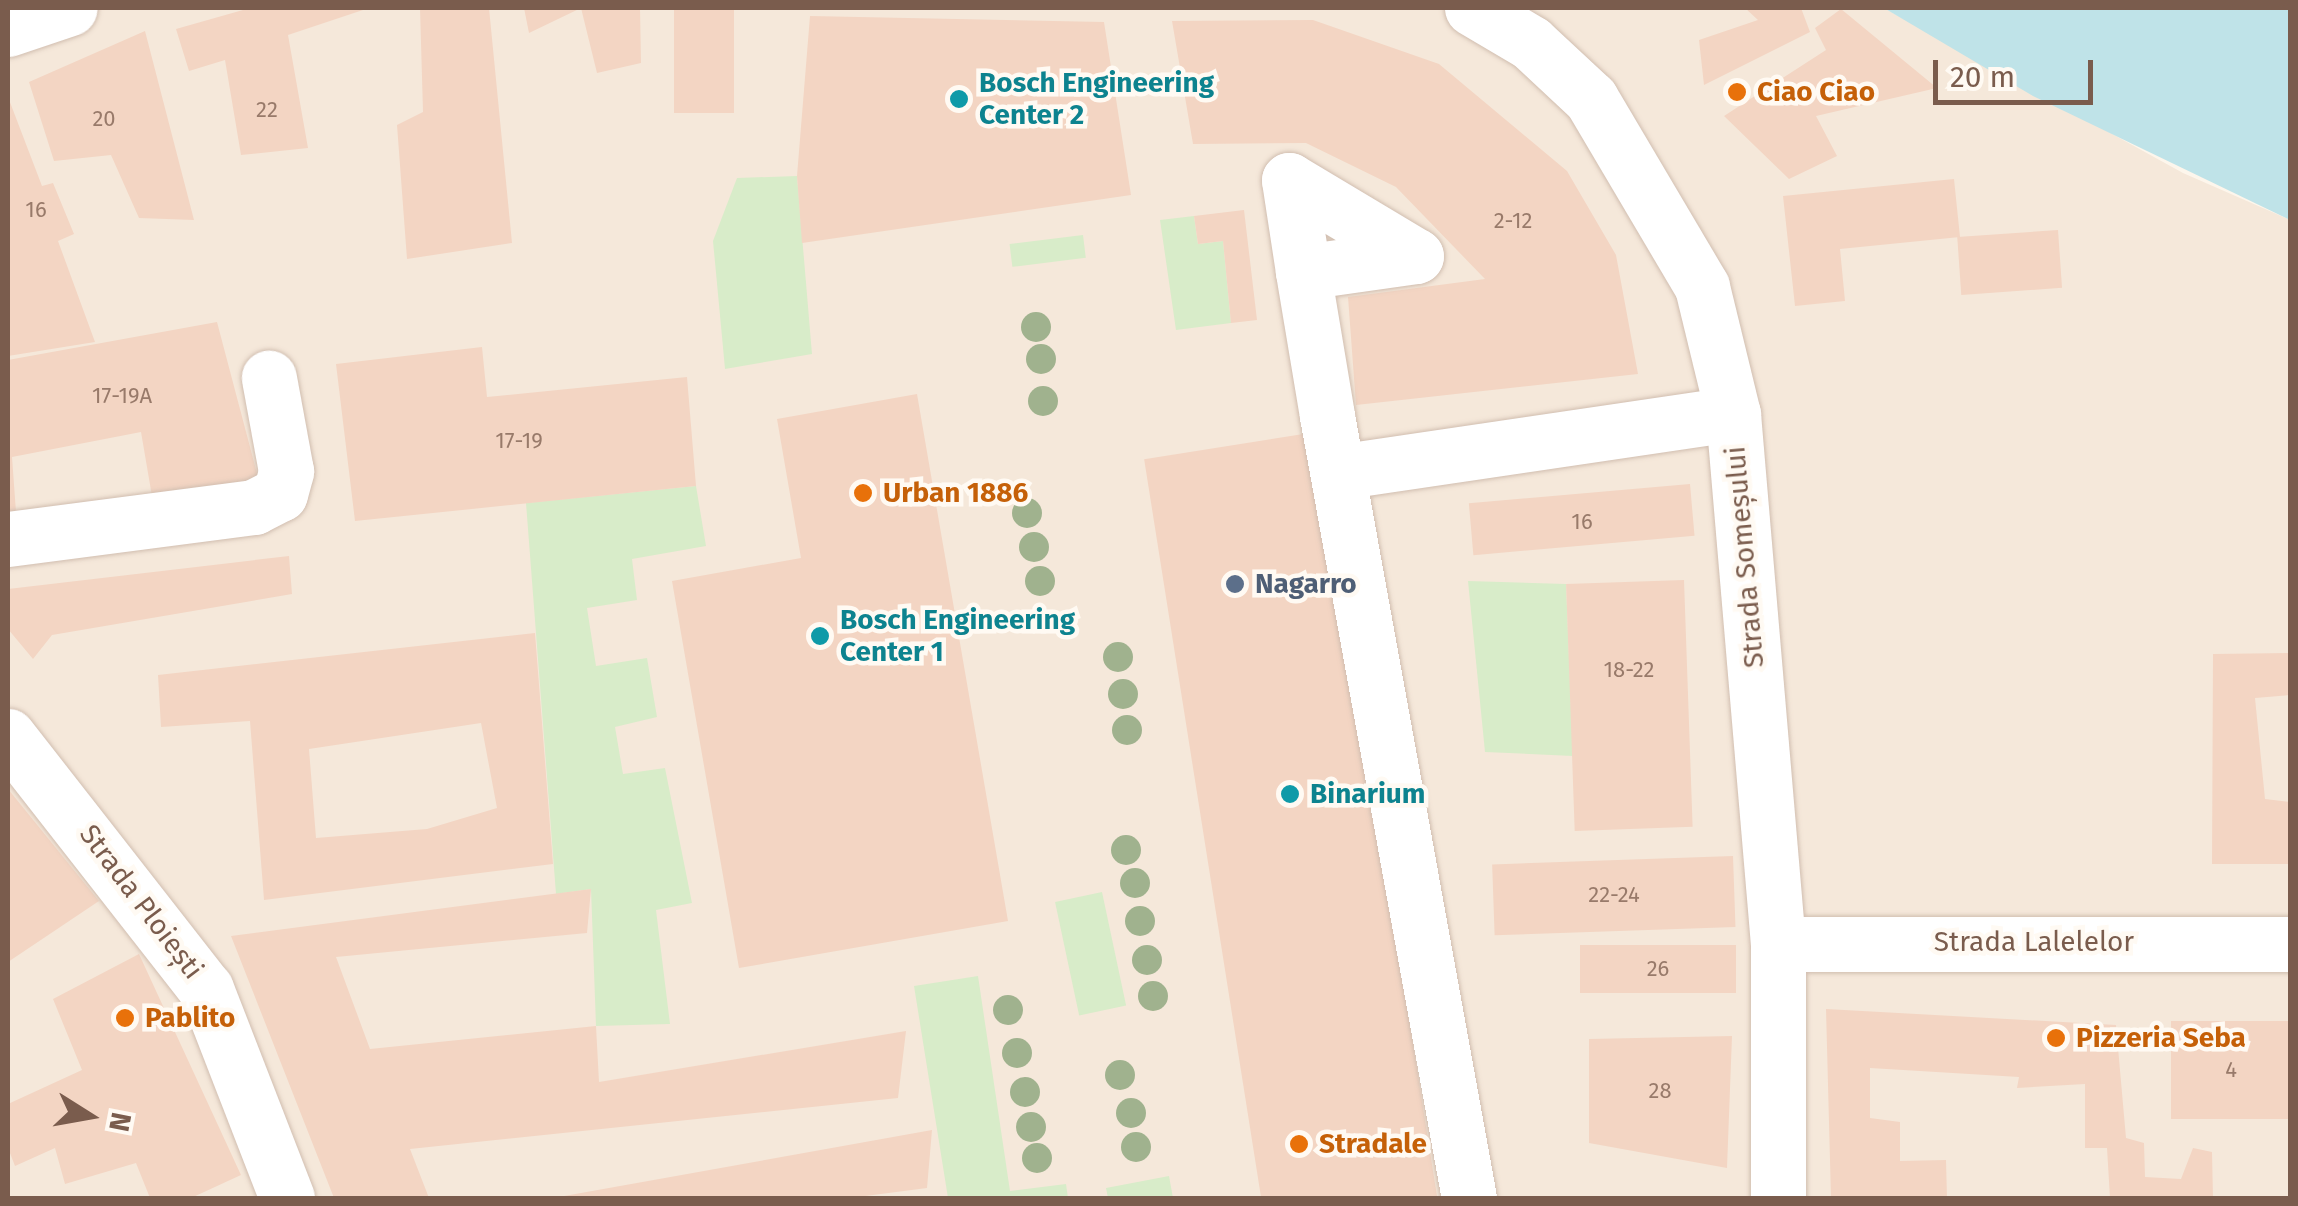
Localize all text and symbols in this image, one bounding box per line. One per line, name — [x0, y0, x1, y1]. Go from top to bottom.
scale bar — [1938, 40, 2098, 102]
text: 20 m — [1950, 59, 2015, 95]
place label: Bosch Engineering Center 2 — [979, 66, 1214, 132]
place label: Ciao Ciao — [1757, 75, 1875, 109]
marker: Ciao Ciao — [1726, 81, 1748, 103]
marker: Bosch Engineering Center 2 — [948, 88, 970, 110]
house number: 22 — [256, 97, 278, 123]
house number: 20 — [92, 106, 116, 132]
house number: 16 — [25, 197, 47, 223]
house number: 2-12 — [1494, 208, 1532, 234]
house number: 17-19A — [92, 383, 152, 409]
house number: 17-19 — [495, 428, 543, 454]
street label: Strada Someșului — [1719, 445, 1771, 669]
place label: Urban 1886 — [883, 476, 1028, 510]
marker: Urban 1886 — [852, 482, 874, 504]
house number: 16 — [1571, 509, 1593, 535]
place label: Nagarro — [1255, 567, 1357, 601]
marker: Nagarro — [1224, 573, 1246, 595]
place label: Bosch Engineering Center 1 — [840, 603, 1075, 669]
marker: Bosch Engineering Center 1 — [809, 625, 831, 647]
house number: 18-22 — [1604, 657, 1654, 683]
place label: Binarium — [1310, 777, 1425, 811]
marker: Binarium — [1279, 783, 1301, 805]
street label: Strada Ploiești — [72, 818, 210, 986]
house number: 22-24 — [1588, 882, 1640, 908]
street label: Strada Lalelelor — [1934, 925, 2134, 959]
house number: 26 — [1647, 956, 1669, 982]
place label: Pablito — [145, 1001, 235, 1035]
marker: Pablito — [114, 1007, 136, 1029]
place label: Pizzeria Seba — [2076, 1021, 2246, 1055]
marker: Pizzeria Seba — [2045, 1027, 2067, 1049]
house number: 4 — [2225, 1057, 2237, 1083]
north arrow — [40, 1066, 140, 1166]
house number: 28 — [1648, 1078, 1672, 1104]
text: N — [102, 1110, 138, 1134]
place label: Stradale — [1319, 1127, 1427, 1161]
marker: Stradale — [1288, 1133, 1310, 1155]

